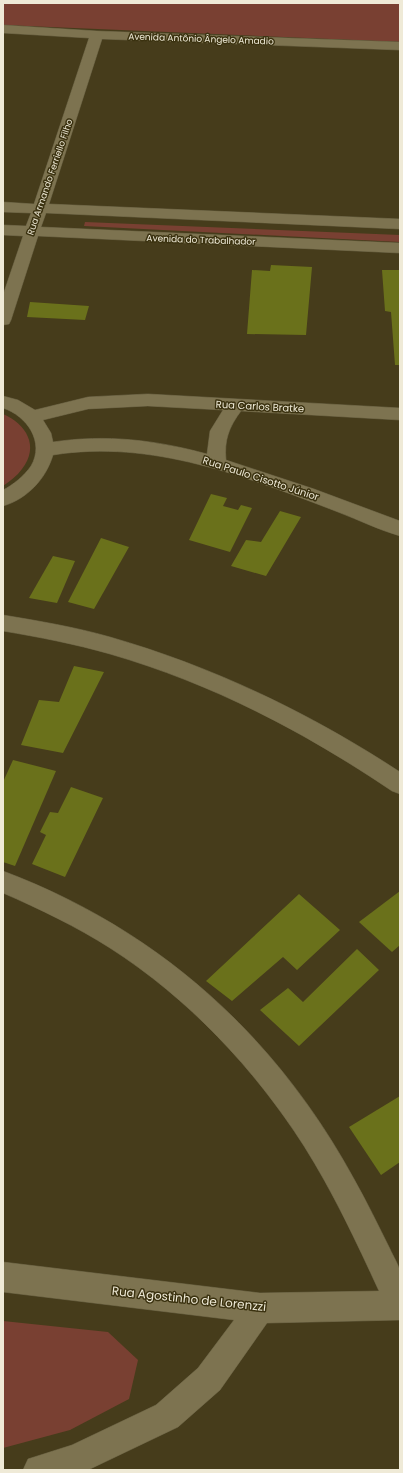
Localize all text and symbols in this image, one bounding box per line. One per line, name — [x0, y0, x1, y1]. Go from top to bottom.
street label: Avenida Antônio Ângelo Amadio — [128, 30, 274, 48]
street label: Rua Armando Ferriello Filho — [24, 117, 76, 237]
street label: Avenida do Trabalhador — [146, 232, 256, 248]
street label: Rua Carlos Bratke — [215, 397, 305, 416]
street label: Rua Paulo Cisotto Júnior — [201, 453, 321, 504]
street label: Rua Agostinho de Lorenzzi — [111, 1282, 267, 1315]

